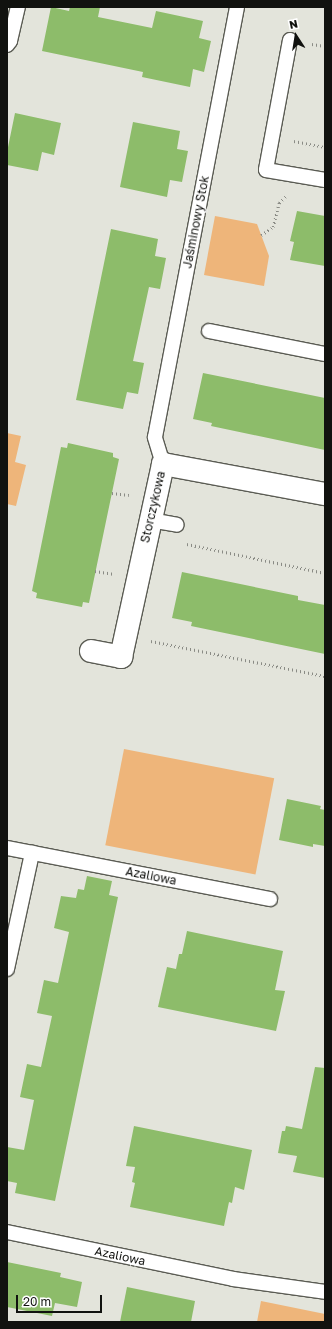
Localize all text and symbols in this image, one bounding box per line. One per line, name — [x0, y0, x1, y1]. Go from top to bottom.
north arrow — [276, 16, 316, 56]
text: N — [288, 17, 299, 31]
street label: Jaśminowy Stok — [180, 174, 212, 270]
street label: Storczykowa — [138, 470, 168, 544]
street label: Azaliowa — [124, 864, 178, 888]
street label: Azaliowa — [93, 1244, 147, 1268]
scale bar — [18, 1287, 104, 1313]
text: 20 m — [23, 1294, 51, 1309]

